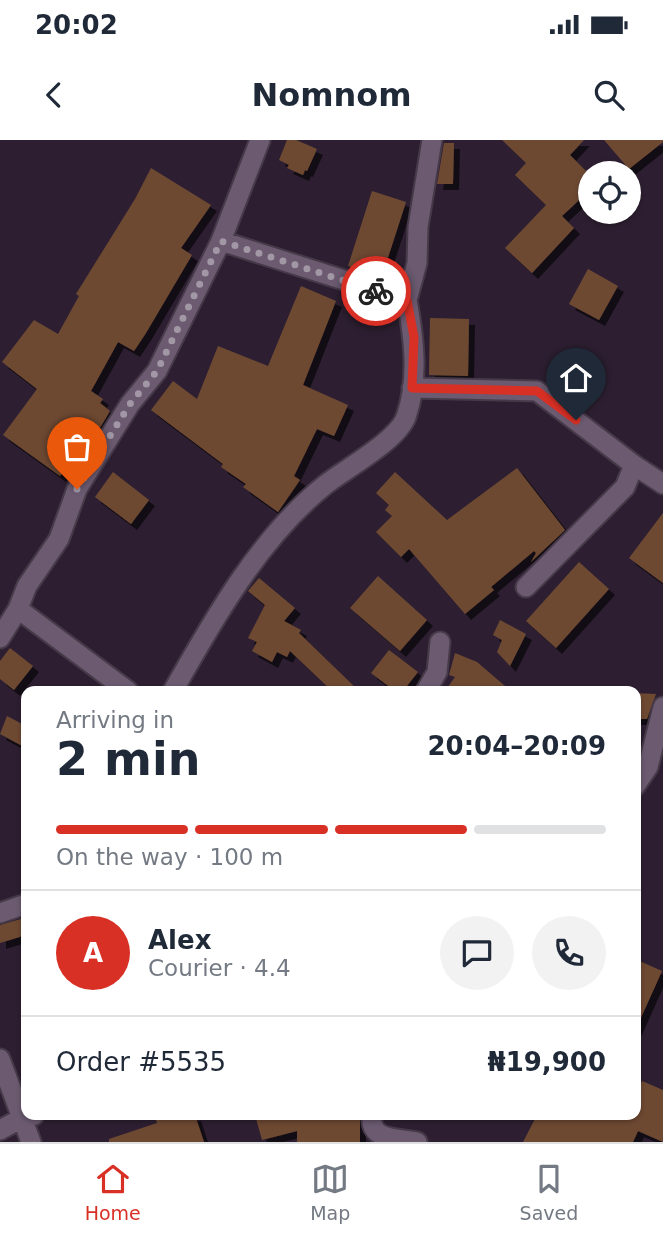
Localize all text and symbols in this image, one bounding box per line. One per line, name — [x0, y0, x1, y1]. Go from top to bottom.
text: 20:02 — [35, 10, 118, 40]
icon: back — [35, 76, 73, 114]
text: Nomnom — [251, 76, 412, 114]
icon: search — [590, 76, 628, 114]
map controls — [578, 161, 641, 224]
button: locate — [578, 161, 641, 224]
courier — [341, 256, 411, 326]
icon: bike — [357, 272, 395, 310]
pin — [546, 348, 606, 420]
icon: home — [557, 359, 595, 397]
pin — [47, 417, 107, 489]
icon: bag — [58, 428, 96, 466]
text: Arriving in — [56, 707, 174, 733]
text: 20:04–20:09 — [427, 731, 606, 761]
text: 2 min — [56, 732, 200, 786]
text: On the way · 100 m — [56, 844, 283, 870]
button: chat — [440, 916, 514, 990]
button: phone — [532, 916, 606, 990]
text: Alex — [148, 925, 211, 955]
text: A — [83, 938, 103, 968]
text: Courier · 4.4 — [148, 955, 291, 981]
text: Order #5535 — [56, 1047, 226, 1077]
text: ₦19,900 — [488, 1047, 606, 1077]
tab: Home — [85, 1160, 141, 1224]
tab: Map — [310, 1160, 350, 1224]
tab: Saved — [520, 1160, 578, 1224]

